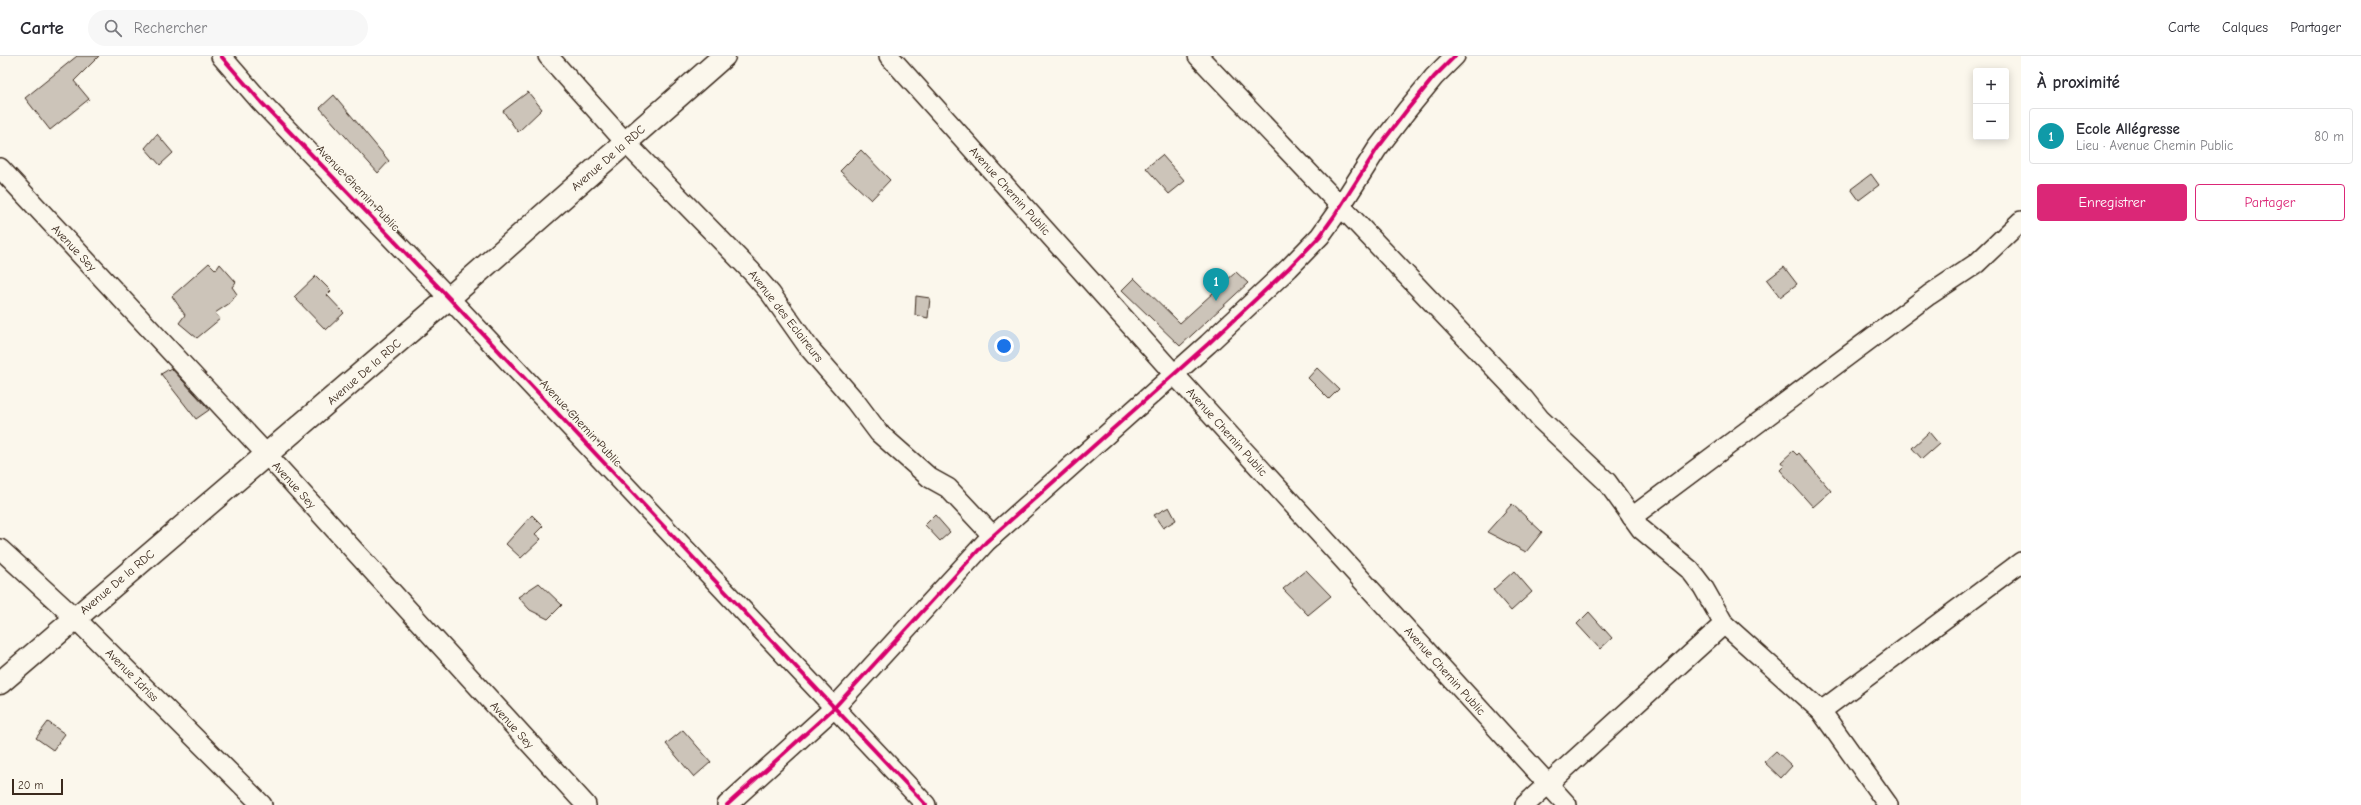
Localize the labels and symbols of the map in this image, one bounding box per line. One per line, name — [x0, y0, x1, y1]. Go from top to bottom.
street label: Avenue De la RDC — [568, 122, 648, 194]
street label: Avenue Chemin Public — [313, 142, 403, 234]
street label: Avenue Chemin Public — [967, 144, 1054, 238]
street label: Avenue Sey — [49, 222, 100, 275]
street label: Avenue des Eclaireurs — [746, 267, 826, 365]
pin: 1 — [1203, 268, 1229, 301]
street label: Avenue De la RDC — [324, 336, 404, 408]
your location — [994, 336, 1014, 356]
street label: Avenue Chemin Public — [537, 377, 625, 470]
street label: Avenue Chemin Public — [1184, 385, 1271, 479]
street label: Avenue Sey — [269, 459, 319, 512]
street label: Avenue De la RDC — [77, 547, 157, 617]
street label: Avenue Chemin Public — [1402, 624, 1489, 718]
street label: Avenue Idriss — [103, 646, 161, 704]
street label: Avenue Sey — [487, 699, 537, 752]
scale bar — [12, 777, 63, 796]

